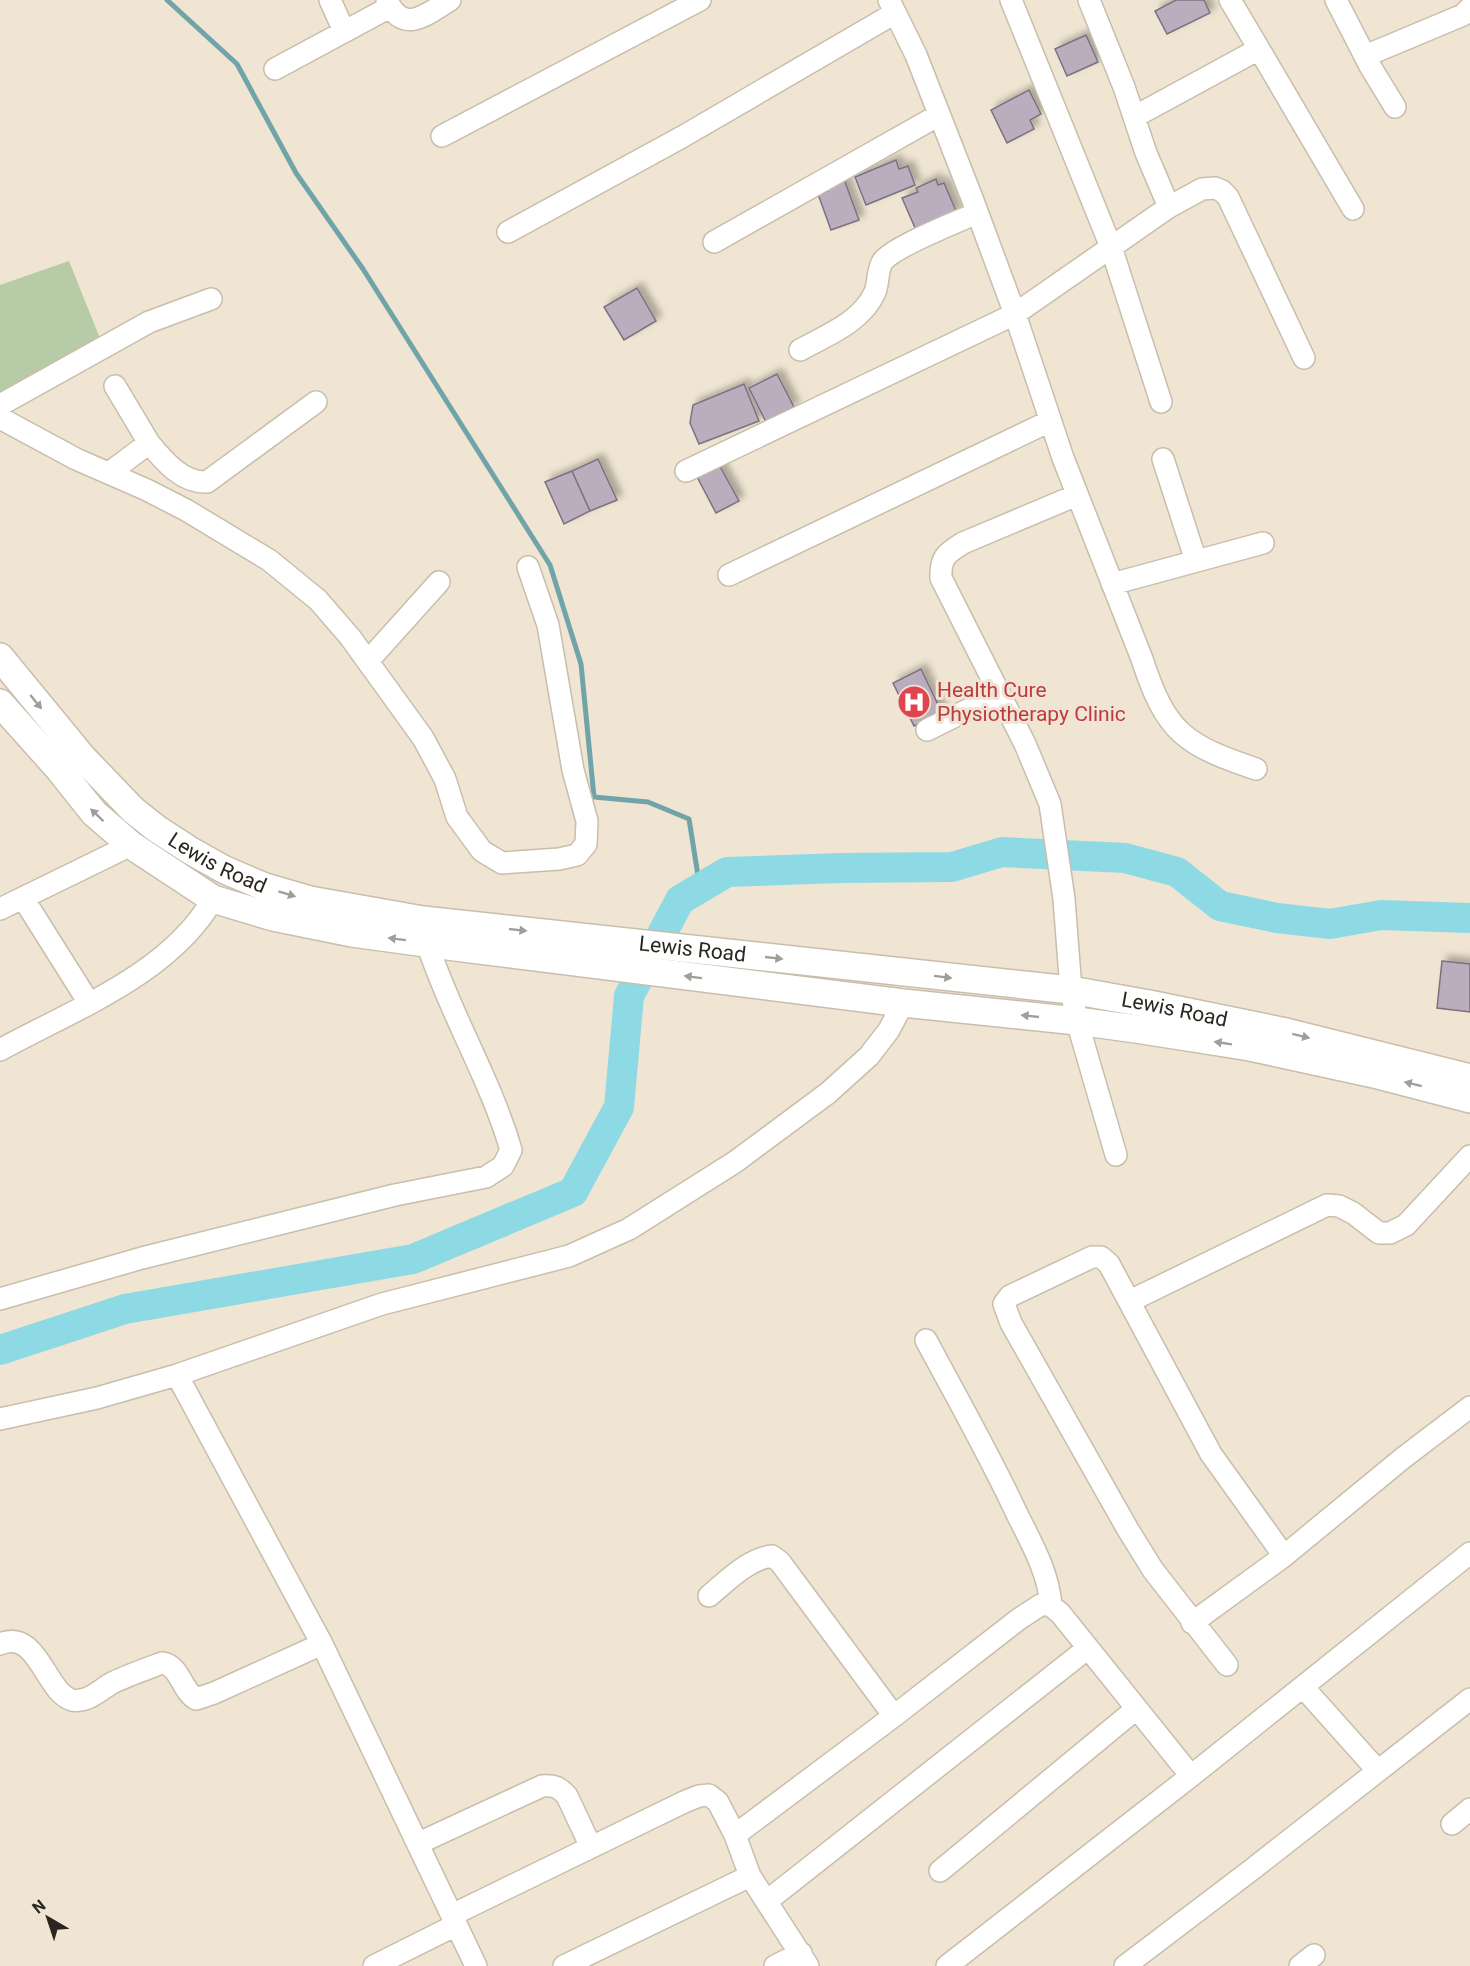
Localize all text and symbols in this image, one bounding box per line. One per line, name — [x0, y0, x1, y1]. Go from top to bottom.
place label: Health Cure Physiotherapy Clinic — [937, 678, 1126, 726]
hospital icon: Health Cure Physiotherapy Clinic — [896, 684, 932, 720]
one-way arrow — [30, 694, 43, 710]
one-way arrow — [91, 809, 105, 823]
street label: Lewis Road — [164, 827, 270, 898]
one-way arrow — [278, 890, 296, 899]
one-way arrow — [509, 925, 528, 935]
street label: Lewis Road — [638, 931, 747, 967]
one-way arrow — [388, 934, 407, 944]
one-way arrow — [765, 953, 784, 963]
one-way arrow — [684, 972, 703, 981]
one-way arrow — [933, 972, 952, 982]
street label: Lewis Road — [1120, 987, 1230, 1032]
one-way arrow — [1020, 1011, 1039, 1021]
one-way arrow — [1292, 1031, 1310, 1041]
one-way arrow — [1213, 1038, 1232, 1047]
one-way arrow — [1404, 1079, 1422, 1089]
north arrow — [18, 1888, 78, 1948]
text: N — [29, 1896, 49, 1918]

